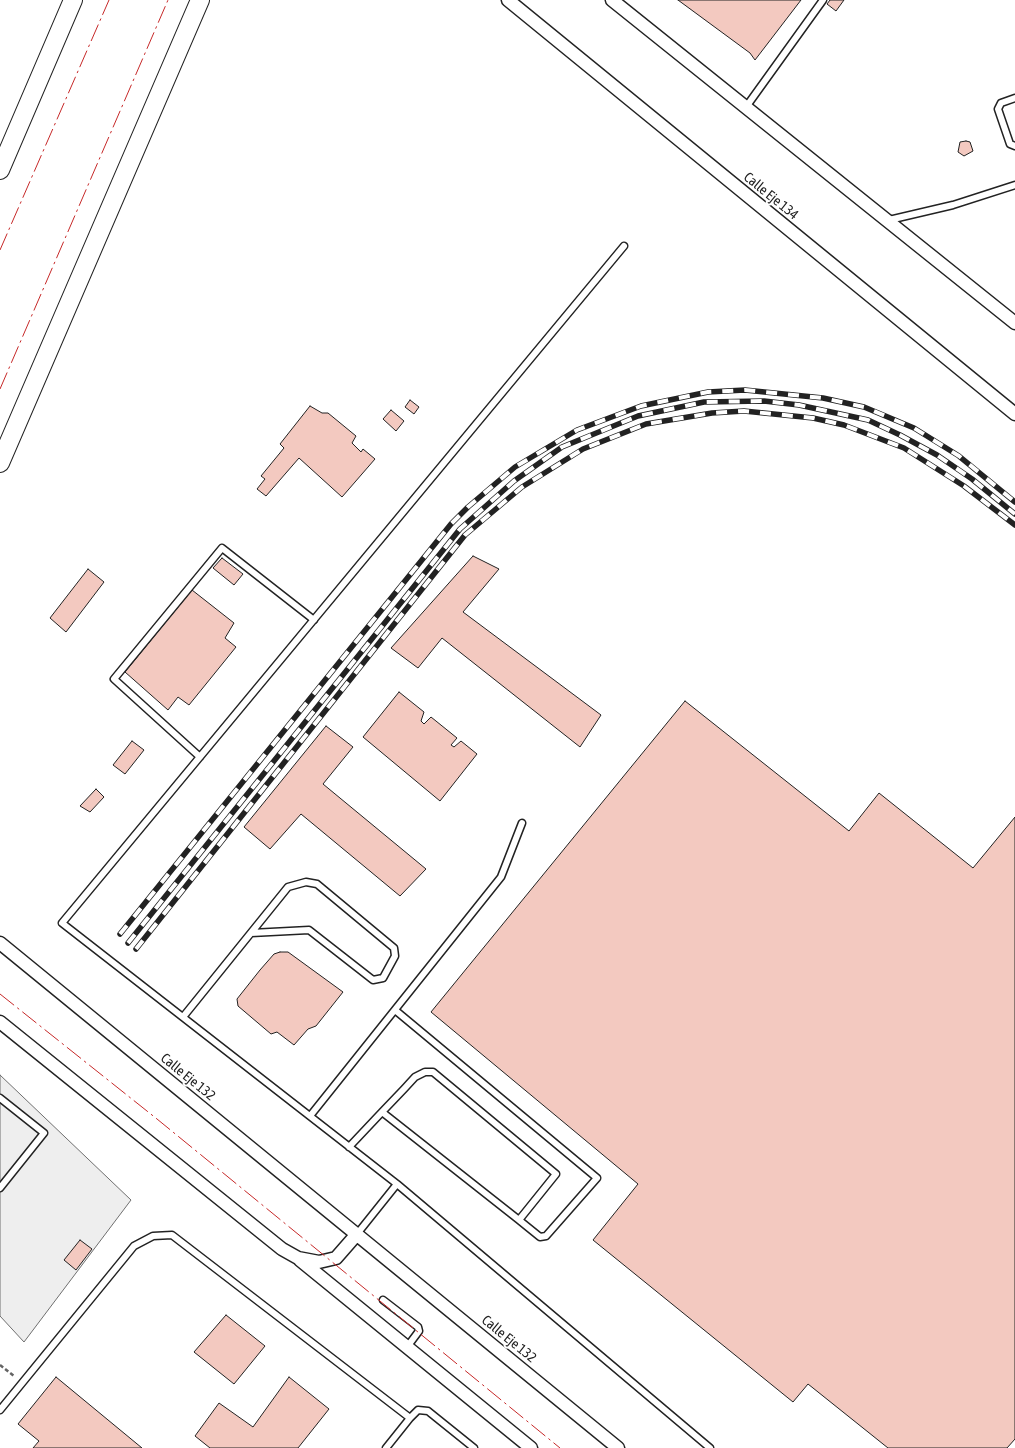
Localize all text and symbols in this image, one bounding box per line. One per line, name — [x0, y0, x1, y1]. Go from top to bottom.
street label: Calle Eje 134 — [740, 169, 802, 223]
street label: Calle Eje 132 — [157, 1050, 219, 1104]
street label: Calle Eje 132 — [478, 1312, 540, 1366]

